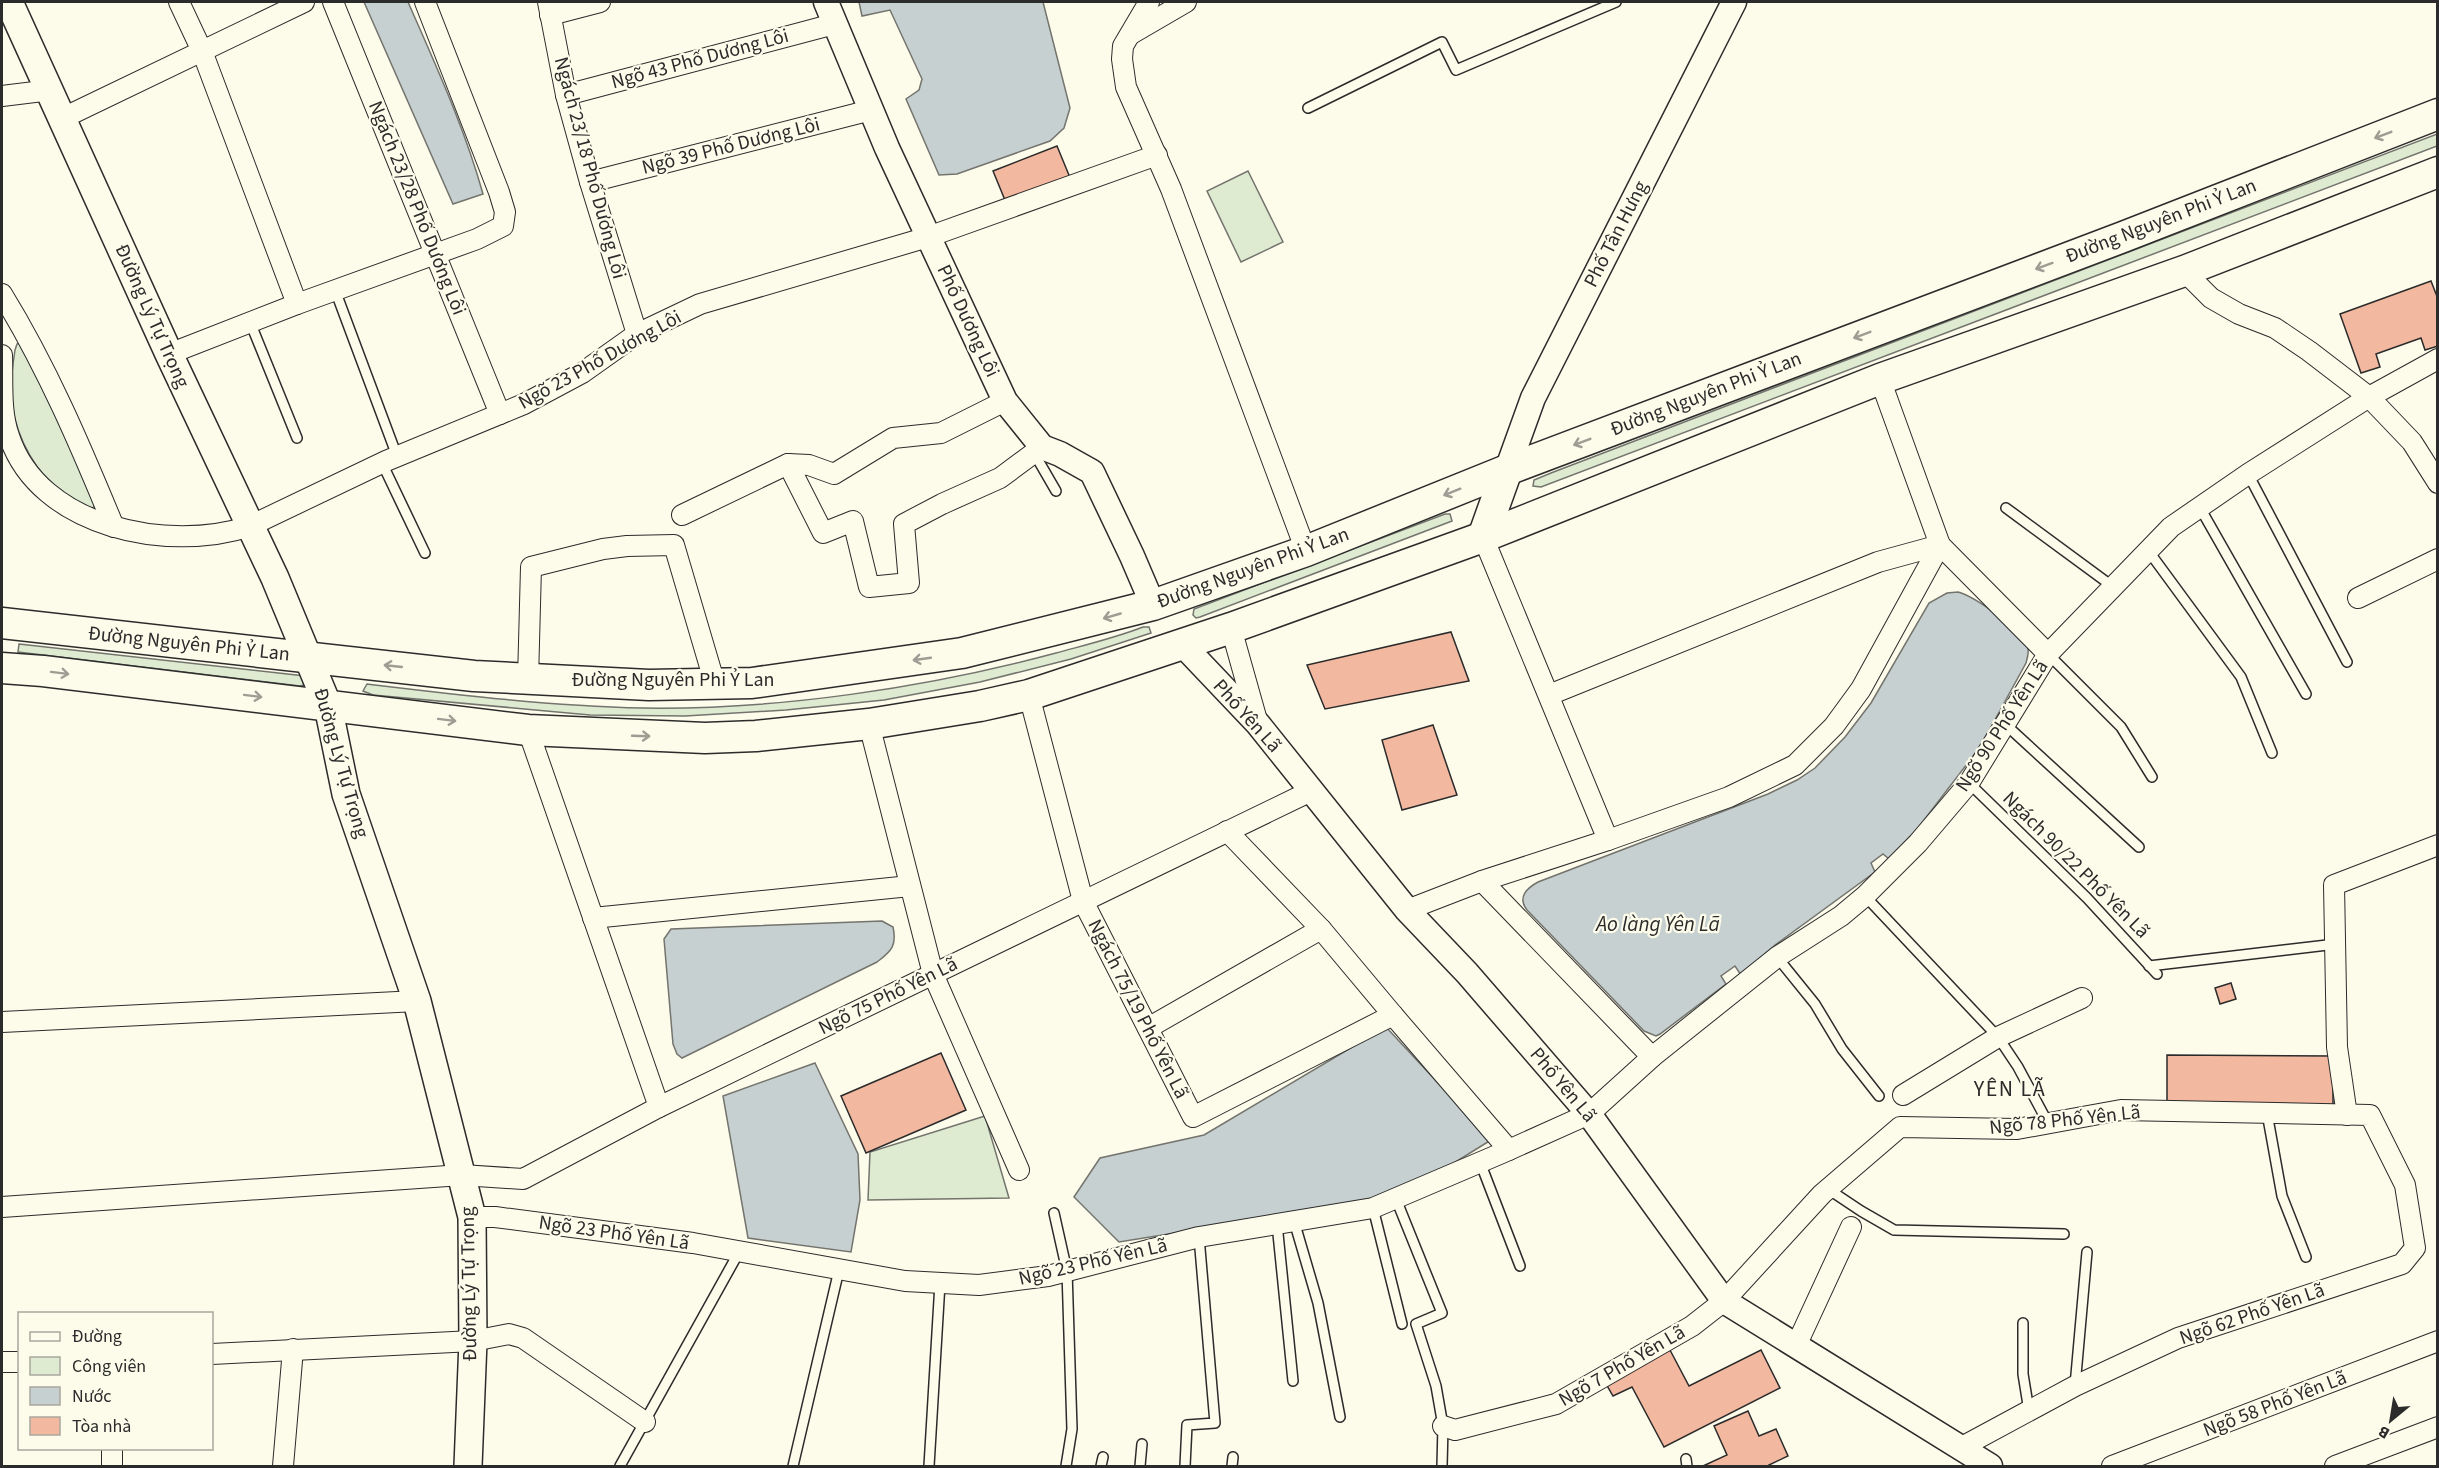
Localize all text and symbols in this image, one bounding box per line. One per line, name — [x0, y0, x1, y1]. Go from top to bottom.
street label: Ngõ 43 Phố Dương Lôi — [608, 22, 792, 96]
street label: Ngách 23/18 Phố Dương Lôi — [547, 54, 633, 282]
street label: Ngách 23/28 Phố Dương Lôi — [361, 97, 473, 319]
street label: Ngõ 39 Phố Dương Lôi — [639, 110, 823, 182]
one-way arrow — [2374, 130, 2393, 141]
street label: Đường Nguyên Phi Ỷ Lan — [2061, 172, 2261, 270]
street label: Phố Tân Hưng — [1577, 176, 1655, 292]
street label: Đường Lý Tự Trọng — [108, 240, 196, 392]
street label: Phố Dương Lôi — [930, 260, 1006, 382]
one-way arrow — [2036, 261, 2054, 272]
street label: Ngõ 23 Phố Dương Lôi — [513, 303, 687, 417]
one-way arrow — [1853, 330, 1872, 341]
street label: Đường Nguyên Phi Ỷ Lan — [1606, 345, 1806, 443]
one-way arrow — [1573, 437, 1592, 448]
one-way arrow — [1444, 487, 1462, 498]
street label: Đường Nguyên Phi Ỷ Lan — [1153, 520, 1353, 616]
one-way arrow — [1103, 611, 1122, 623]
street label: Đường Nguyên Phi Ỷ Lan — [87, 619, 291, 669]
one-way arrow — [912, 654, 932, 665]
street label: Ngõ 90 Phố Yên Lã — [1949, 655, 2055, 797]
one-way arrow — [384, 660, 404, 671]
street label: Đường Nguyên Phi Ỷ Lan — [572, 666, 774, 694]
one-way arrow — [49, 667, 69, 678]
street label: Phố Yên Lã — [1206, 673, 1288, 759]
street label: Đường Lý Tự Trọng — [306, 685, 376, 841]
one-way arrow — [243, 691, 263, 702]
one-way arrow — [436, 715, 456, 726]
one-way arrow — [631, 731, 651, 742]
street label: Ngách 90/22 Phố Yên Lã — [1996, 785, 2156, 945]
water label: Ao làng Yên Lã — [1594, 909, 1720, 939]
street label: Ngách 75/19 Phố Yên Lã — [1081, 914, 1195, 1104]
street label: Ngõ 75 Phố Yên Lã — [814, 950, 962, 1042]
street label: Phố Yên Lã — [1523, 1041, 1603, 1129]
district label: YÊN LÃ — [1973, 1073, 2046, 1105]
street label: Ngõ 78 Phố Yên Lã — [1988, 1098, 2142, 1142]
street label: Đường Lý Tự Trọng — [454, 1206, 484, 1362]
street label: Ngõ 23 Phố Yên Lã — [537, 1209, 691, 1257]
street label: Ngõ 23 Phố Yên Lã — [1016, 1231, 1170, 1293]
street label: Ngõ 62 Phố Yên Lã — [2176, 1276, 2328, 1352]
legend — [18, 1312, 213, 1450]
street label: Ngõ 7 Phố Yên Lã — [1554, 1318, 1690, 1414]
text: Đường — [72, 1324, 122, 1349]
text: Công viên — [72, 1354, 146, 1379]
street label: Ngõ 58 Phố Yên Lã — [2199, 1364, 2351, 1444]
text: Nước — [72, 1384, 111, 1409]
north arrow — [2361, 1390, 2421, 1450]
text: Tòa nhà — [72, 1414, 131, 1439]
text: B — [2374, 1420, 2394, 1444]

